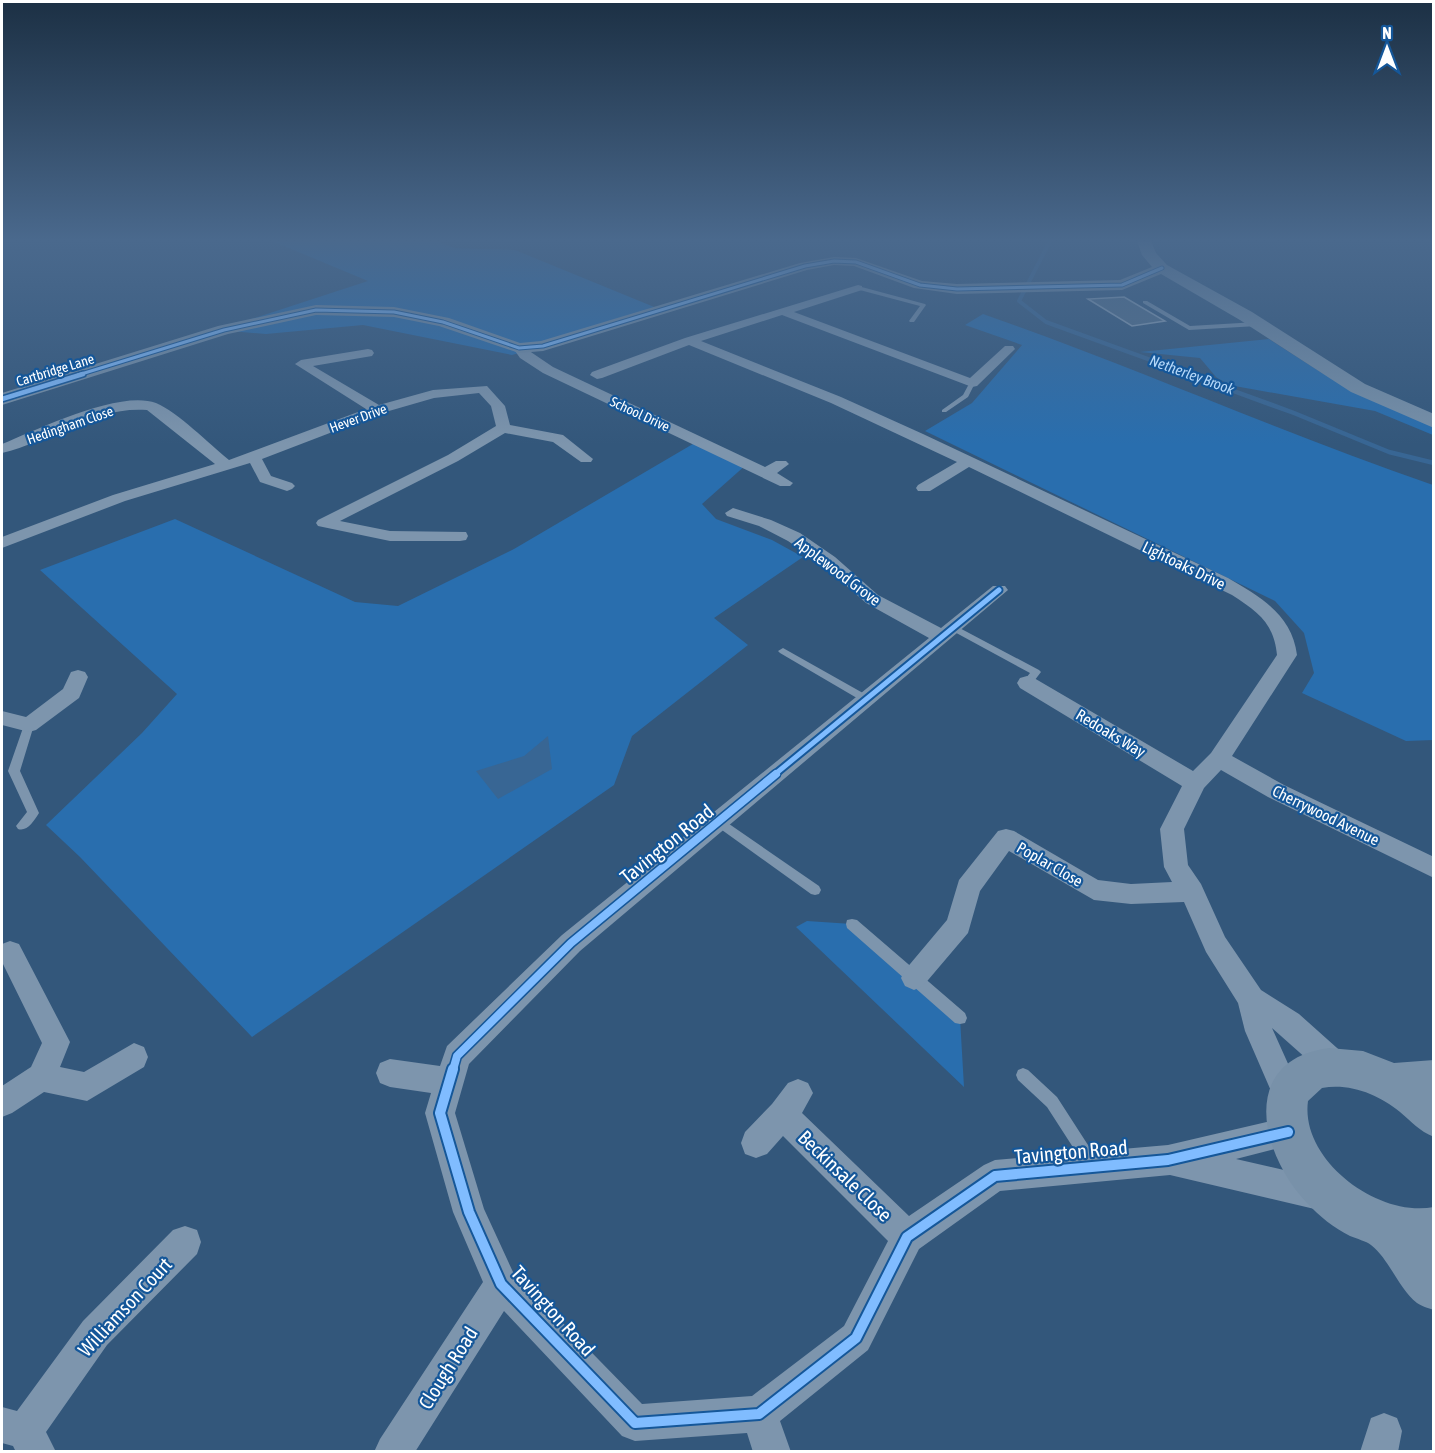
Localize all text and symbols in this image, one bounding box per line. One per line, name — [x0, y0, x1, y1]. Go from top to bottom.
north arrow — [1357, 18, 1417, 78]
text: N — [1382, 24, 1392, 42]
street label: Cartbridge Lane — [14, 351, 96, 389]
water label: Netherley Brook — [1147, 351, 1237, 398]
street label: School Drive — [608, 393, 672, 435]
street label: Hever Drive — [327, 400, 389, 436]
street label: Hedingham Close — [25, 403, 115, 447]
street label: Applewood Grove — [791, 533, 884, 610]
street label: Lightoaks Drive — [1139, 537, 1228, 594]
street label: Redoaks Way — [1073, 705, 1149, 762]
street label: Cherrywood Avenue — [1269, 781, 1382, 850]
street label: Tavington Road — [615, 799, 718, 888]
street label: Poplar Close — [1013, 838, 1086, 891]
street label: Beckinsale Close — [794, 1125, 897, 1226]
street label: Tavington Road — [1013, 1135, 1128, 1168]
street label: Williamson Court — [73, 1252, 176, 1361]
street label: Tavington Road — [507, 1261, 600, 1360]
street label: Clough Road — [413, 1322, 482, 1413]

